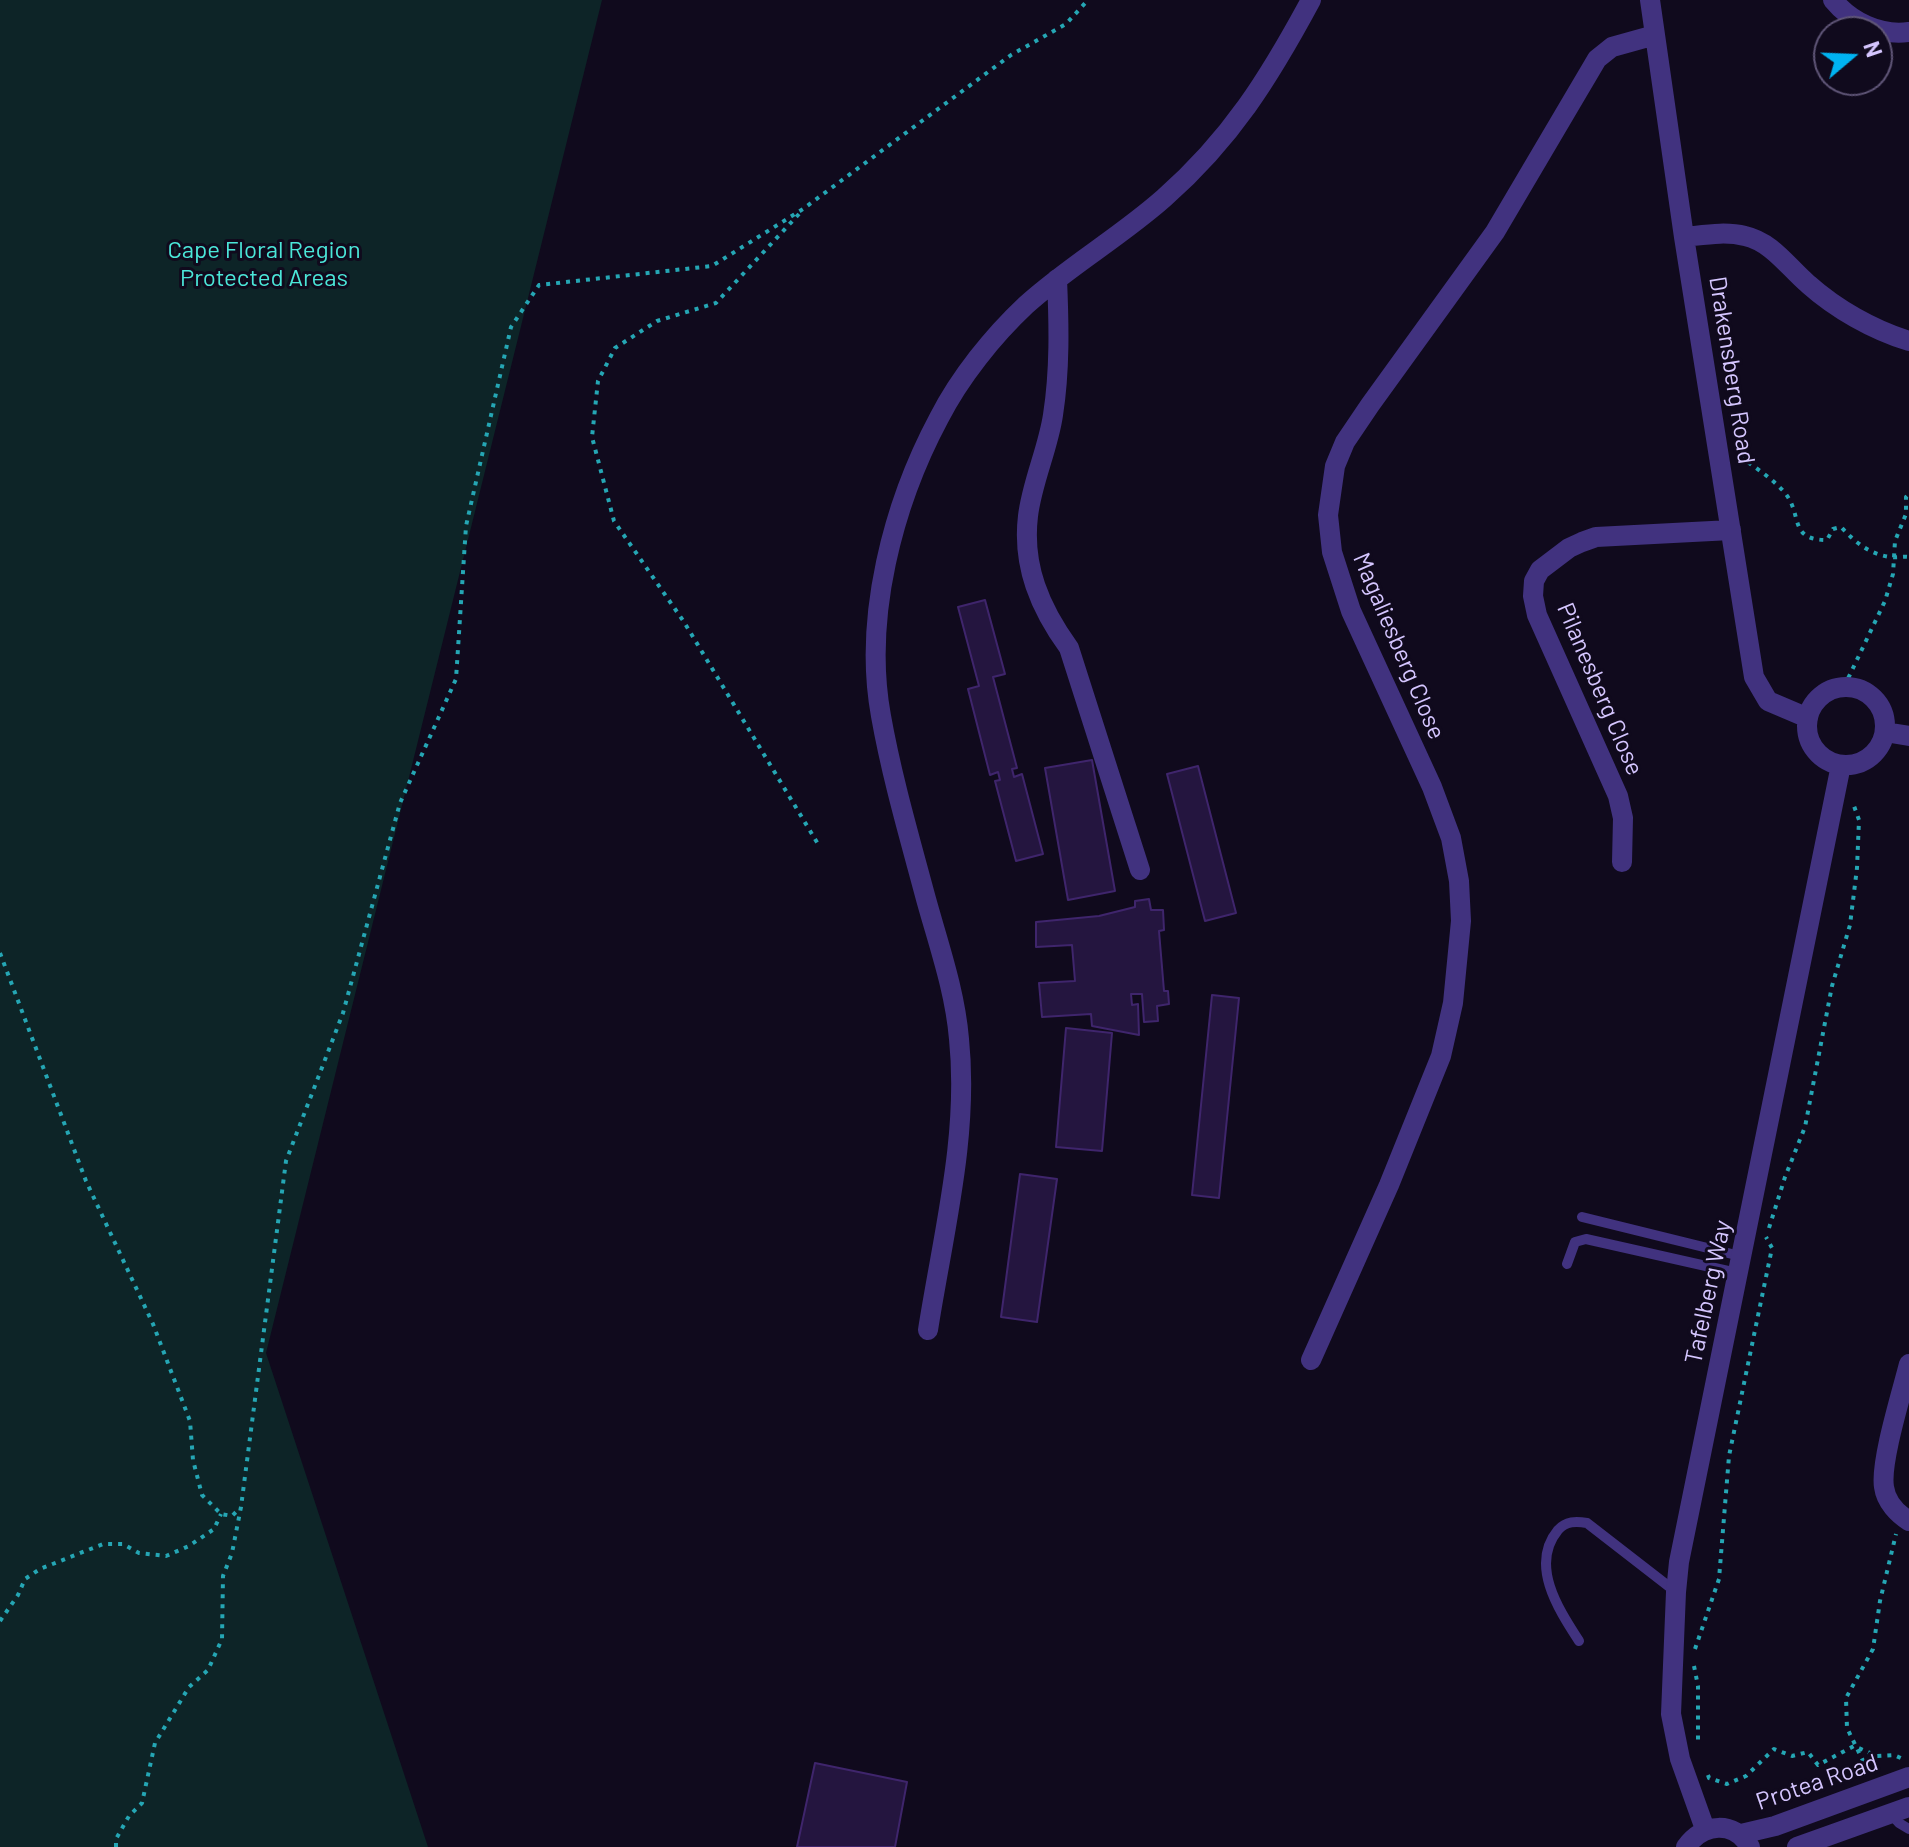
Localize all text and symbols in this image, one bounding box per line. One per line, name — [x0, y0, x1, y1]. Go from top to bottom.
north arrow — [1813, 16, 1893, 96]
text: N — [1859, 38, 1888, 60]
park label: Cape Floral Region Protected Areas — [167, 236, 361, 292]
street label: Drakensberg Road — [1703, 274, 1761, 466]
street label: Magaliesberg Close — [1347, 549, 1451, 743]
street label: Pilanesberg Close — [1551, 599, 1649, 779]
street label: Tafelberg Way — [1679, 1218, 1737, 1366]
street label: Protea Road — [1752, 1748, 1882, 1816]

